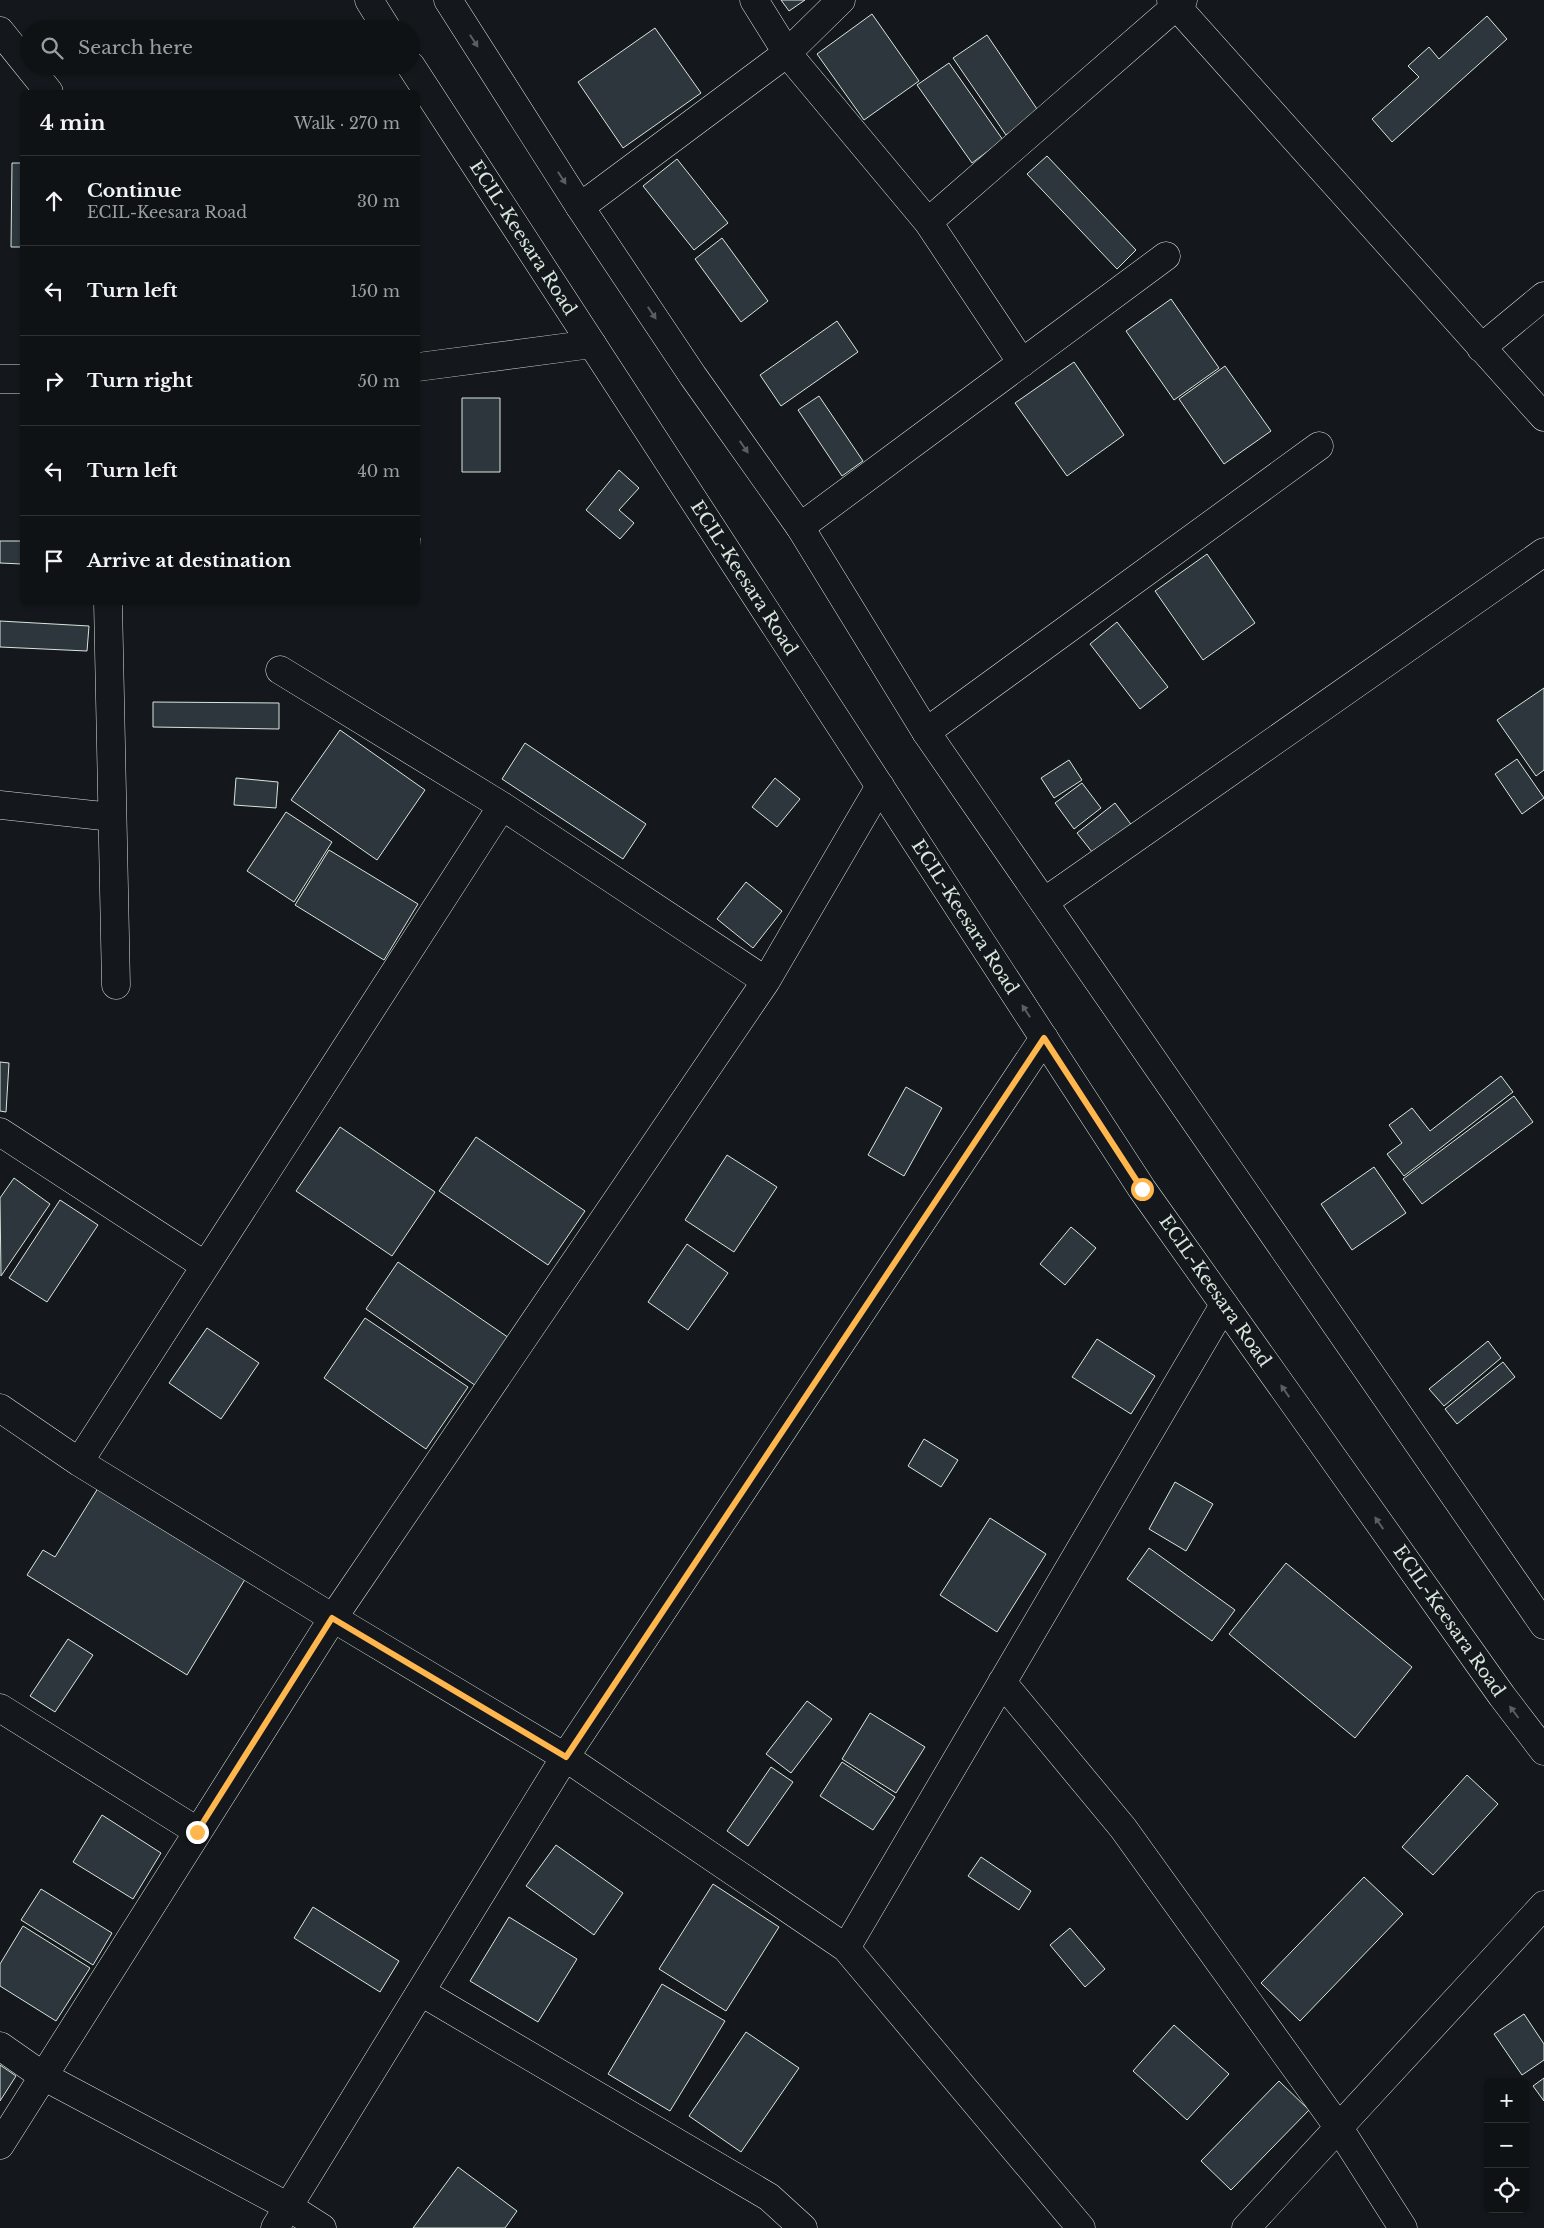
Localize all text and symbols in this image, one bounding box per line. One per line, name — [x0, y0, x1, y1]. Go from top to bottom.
search box — [20, 20, 420, 75]
icon: search — [38, 34, 66, 62]
one-way arrow — [469, 34, 479, 48]
text: Search here — [78, 36, 193, 59]
text: 4 min — [40, 110, 106, 136]
text: Walk · 270 m — [294, 113, 400, 133]
street label: ECIL-Keesara Road — [465, 157, 581, 319]
one-way arrow — [557, 171, 566, 185]
text: Continue — [87, 179, 182, 202]
icon: ahead — [40, 187, 68, 215]
text: 30 m — [357, 191, 400, 211]
text: ECIL-Keesara Road — [87, 202, 247, 222]
icon: left — [40, 277, 68, 305]
text: Turn left — [87, 279, 178, 302]
text: 150 m — [351, 281, 400, 301]
one-way arrow — [647, 307, 656, 320]
icon: right — [40, 367, 68, 395]
text: Turn right — [87, 369, 193, 392]
text: 50 m — [358, 371, 400, 391]
one-way arrow — [739, 440, 749, 454]
icon: left — [40, 457, 68, 485]
text: Turn left — [87, 459, 178, 482]
text: 40 m — [357, 461, 400, 481]
street label: ECIL-Keesara Road — [686, 497, 802, 659]
icon: arrive — [40, 547, 68, 575]
text: Arrive at destination — [87, 549, 291, 572]
street label: ECIL-Keesara Road — [907, 836, 1023, 998]
one-way arrow — [1021, 1004, 1031, 1017]
route start — [1131, 1178, 1154, 1201]
street label: ECIL-Keesara Road — [1154, 1211, 1276, 1371]
one-way arrow — [1280, 1384, 1290, 1398]
one-way arrow — [1374, 1516, 1384, 1530]
street label: ECIL-Keesara Road — [1388, 1541, 1510, 1701]
one-way arrow — [1509, 1706, 1520, 1719]
route end — [186, 1821, 209, 1844]
map controls — [1484, 2078, 1529, 2213]
button: + — [1484, 2078, 1529, 2123]
button: − — [1484, 2123, 1529, 2168]
button: locate — [1484, 2168, 1529, 2213]

